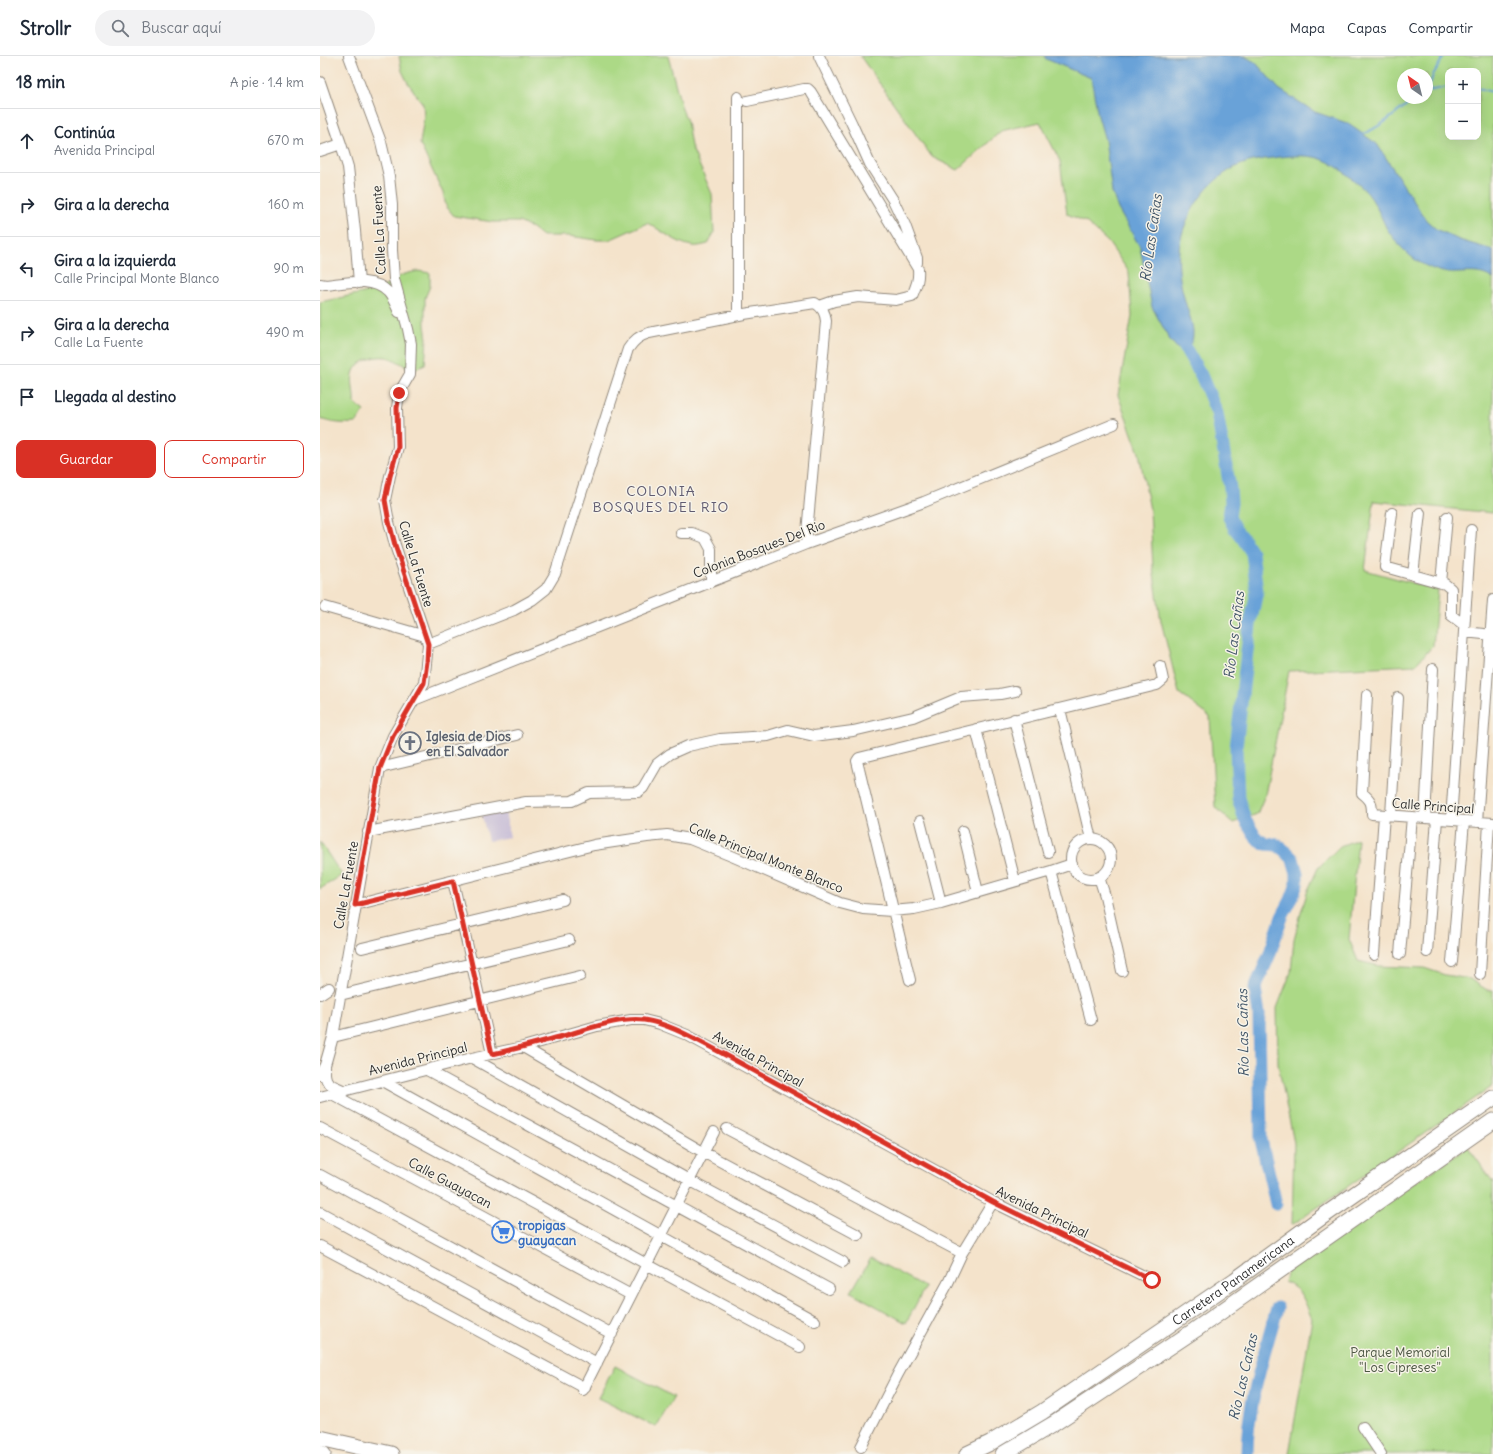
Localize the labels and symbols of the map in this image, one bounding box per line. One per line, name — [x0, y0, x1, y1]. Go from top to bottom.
north arrow — [1397, 68, 1433, 104]
street label: Calle La Fuente — [368, 185, 390, 275]
water label: Río Las Cañas — [1136, 192, 1166, 283]
route end — [390, 384, 408, 402]
district label: COLONIA BOSQUES DEL RIO — [593, 482, 729, 516]
street label: Colonia Bosques Del Rio — [691, 516, 827, 582]
street label: Calle La Fuente — [395, 519, 437, 609]
water label: Río Las Cañas — [1220, 589, 1248, 680]
place label: Iglesia de Dios en El Salvador — [426, 728, 511, 760]
church icon: Iglesia de Dios en El Salvador — [397, 730, 423, 756]
street label: Calle Principal — [1391, 795, 1475, 817]
street label: Calle Principal Monte Blanco — [686, 819, 846, 897]
street label: Calle La Fuente — [330, 840, 362, 930]
water label: Río Las Cañas — [1233, 987, 1253, 1077]
street label: Avenida Principal — [710, 1027, 806, 1091]
street label: Avenida Principal — [367, 1039, 469, 1079]
street label: Calle Guayacan — [405, 1154, 495, 1212]
street label: Avenida Principal — [993, 1182, 1091, 1242]
place label: tropigas guayacan — [518, 1217, 577, 1249]
supermarket icon: tropigas guayacan — [490, 1219, 516, 1245]
street label: Carretera Panamericana — [1169, 1231, 1297, 1329]
route start — [1143, 1271, 1161, 1289]
water label: Río Las Cañas — [1224, 1331, 1262, 1422]
park label: Parque Memorial "Los Cipreses" — [1350, 1344, 1450, 1376]

